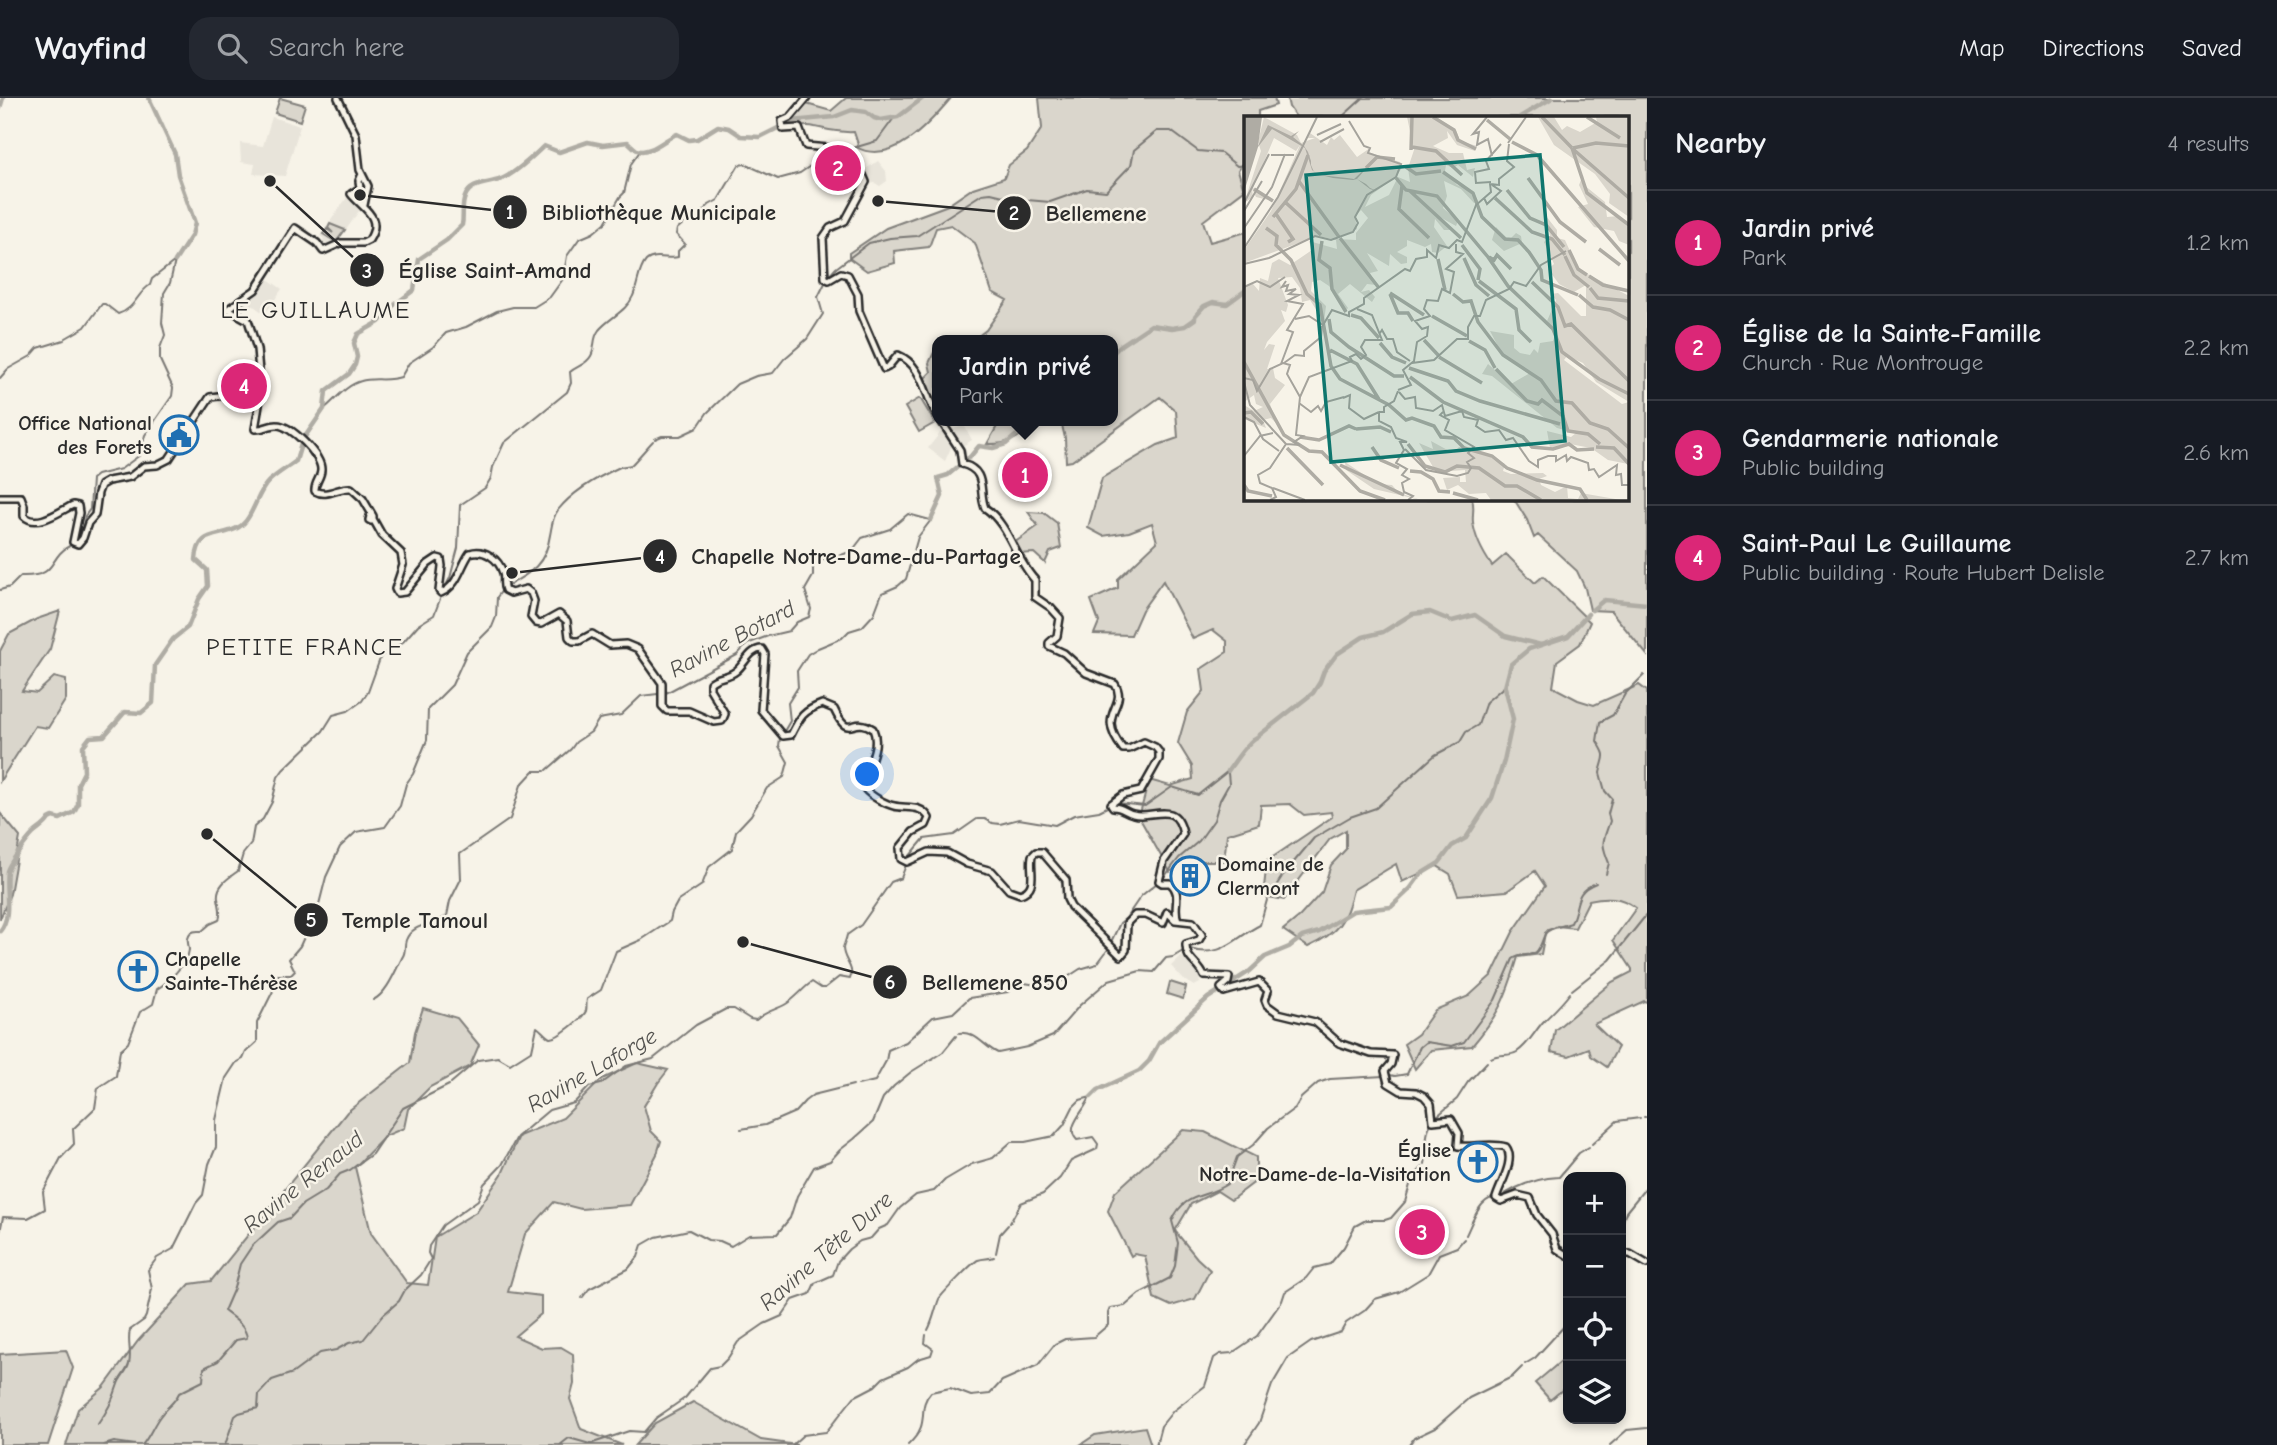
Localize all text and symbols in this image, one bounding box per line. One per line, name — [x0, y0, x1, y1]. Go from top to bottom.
search box — [189, 17, 679, 80]
text: Wayfind — [35, 29, 147, 67]
icon: search — [213, 29, 251, 67]
text: Search here — [269, 33, 404, 63]
text: Map — [1959, 34, 2005, 62]
text: Directions — [2043, 34, 2144, 62]
text: Saved — [2182, 34, 2242, 62]
inset map — [1244, 116, 1630, 500]
text: Nearby — [1675, 126, 1766, 161]
text: 4 results — [2167, 130, 2249, 157]
pin: 2 — [815, 142, 861, 194]
callout: Bibliothèque Municipale — [493, 190, 790, 234]
callout: Bellemene — [996, 191, 1160, 235]
text: Bibliothèque Municipale — [542, 199, 776, 226]
text: 1 — [506, 200, 514, 224]
text: Bellemene — [1046, 200, 1146, 227]
text: 2 — [1009, 201, 1019, 225]
text: Jardin privé — [1742, 214, 1874, 244]
text: 1 — [1693, 229, 1703, 256]
text: 1.2 km — [2187, 229, 2249, 256]
text: Park — [1742, 244, 1786, 271]
callout: Église Saint-Amand — [349, 248, 605, 292]
text: Église Saint-Amand — [398, 257, 592, 284]
text: 3 — [362, 259, 372, 283]
district label: LE GUILLAUME — [221, 296, 411, 324]
text: Église de la Sainte-Famille — [1742, 319, 2041, 349]
text: 2 — [1692, 334, 1704, 361]
text: 2.2 km — [2184, 334, 2249, 361]
popup — [932, 335, 1118, 426]
text: Church · Rue Montrouge — [1742, 349, 1983, 376]
text: Jardin privé — [959, 352, 1091, 382]
pin: 4 — [221, 360, 267, 412]
text: Park — [959, 382, 1003, 409]
place label: Office National des Forets — [18, 411, 152, 459]
public building icon: Office National des Forets — [158, 414, 200, 456]
text: Gendarmerie nationale — [1742, 424, 1999, 454]
text: 3 — [1692, 439, 1704, 466]
text: 2.6 km — [2183, 439, 2249, 466]
pin: 1 — [1002, 449, 1048, 501]
text: Public building — [1742, 454, 1885, 481]
text: Saint-Paul Le Guillaume — [1742, 529, 2011, 559]
callout: Chapelle Notre-Dame-du-Partage — [642, 534, 1035, 578]
text: Chapelle Notre-Dame-du-Partage — [691, 543, 1021, 570]
text: 4 — [1693, 544, 1703, 571]
text: 2.7 km — [2185, 544, 2249, 571]
text: 4 — [655, 545, 665, 569]
text: Public building · Route Hubert Delisle — [1742, 559, 2104, 586]
water label: Ravine Botard — [665, 594, 800, 683]
district label: PETITE FRANCE — [206, 633, 404, 661]
your location — [850, 757, 884, 791]
place label: Domaine de Clermont — [1217, 852, 1324, 900]
building icon: Domaine de Clermont — [1169, 855, 1211, 897]
callout: Temple Tamoul — [293, 898, 502, 942]
text: Temple Tamoul — [342, 907, 488, 934]
text: 5 — [305, 908, 317, 932]
place label: Chapelle Sainte-Thérèse — [165, 947, 297, 995]
church icon: Chapelle Sainte-Thérèse — [117, 950, 159, 992]
callout: Bellemene 850 — [873, 960, 1082, 1004]
text: Bellemene 850 — [922, 969, 1068, 996]
text: 6 — [885, 970, 895, 994]
water label: Ravine Laforge — [522, 1022, 662, 1118]
water label: Ravine Renaud — [238, 1125, 369, 1239]
place label: Église Notre-Dame-de-la-Visitation — [1199, 1138, 1451, 1186]
church icon: Église Notre-Dame-de-la-Visitation — [1457, 1141, 1499, 1183]
map controls — [1563, 1172, 1626, 1424]
button: + — [1563, 1172, 1626, 1235]
water label: Ravine Tête Dure — [754, 1185, 898, 1316]
pin: 3 — [1399, 1206, 1445, 1258]
button: − — [1563, 1235, 1626, 1298]
button: locate — [1563, 1298, 1626, 1361]
button: layers — [1563, 1361, 1626, 1424]

